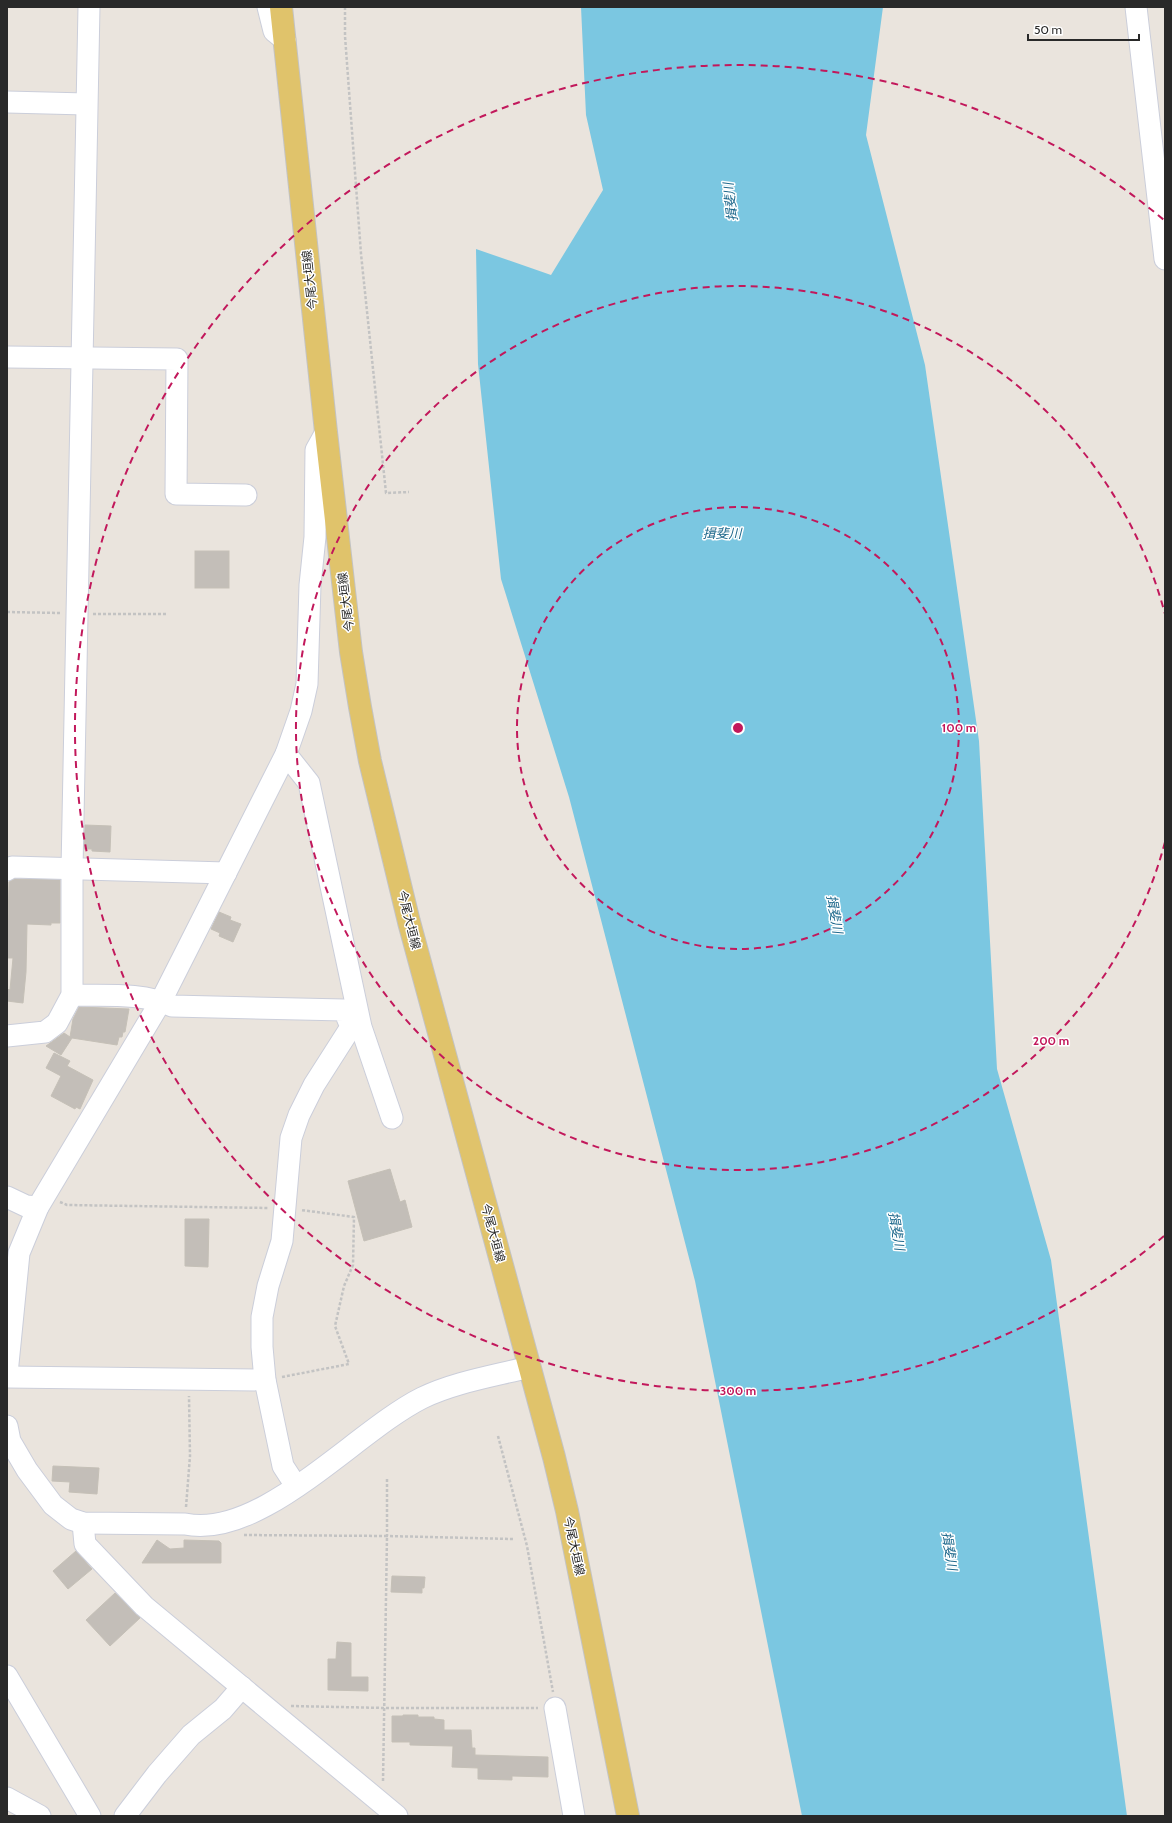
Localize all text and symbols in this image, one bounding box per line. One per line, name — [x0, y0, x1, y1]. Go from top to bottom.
scale bar — [1028, 16, 1139, 42]
text: 50 m — [1034, 22, 1062, 37]
water label: 揖斐川 — [719, 180, 740, 222]
street label: 今尾大垣線 — [299, 249, 320, 311]
water label: 揖斐川 — [702, 525, 743, 541]
street label: 今尾大垣線 — [334, 571, 357, 633]
text: 100 m — [942, 720, 976, 735]
centre of rings — [731, 721, 745, 735]
street label: 今尾大垣線 — [395, 889, 424, 951]
water label: 揖斐川 — [824, 893, 847, 937]
text: 200 m — [1033, 1033, 1069, 1048]
street label: 今尾大垣線 — [478, 1202, 508, 1264]
water label: 揖斐川 — [886, 1210, 909, 1254]
text: 300 m — [720, 1383, 756, 1398]
street label: 今尾大垣線 — [561, 1515, 588, 1577]
water label: 揖斐川 — [939, 1530, 961, 1573]

